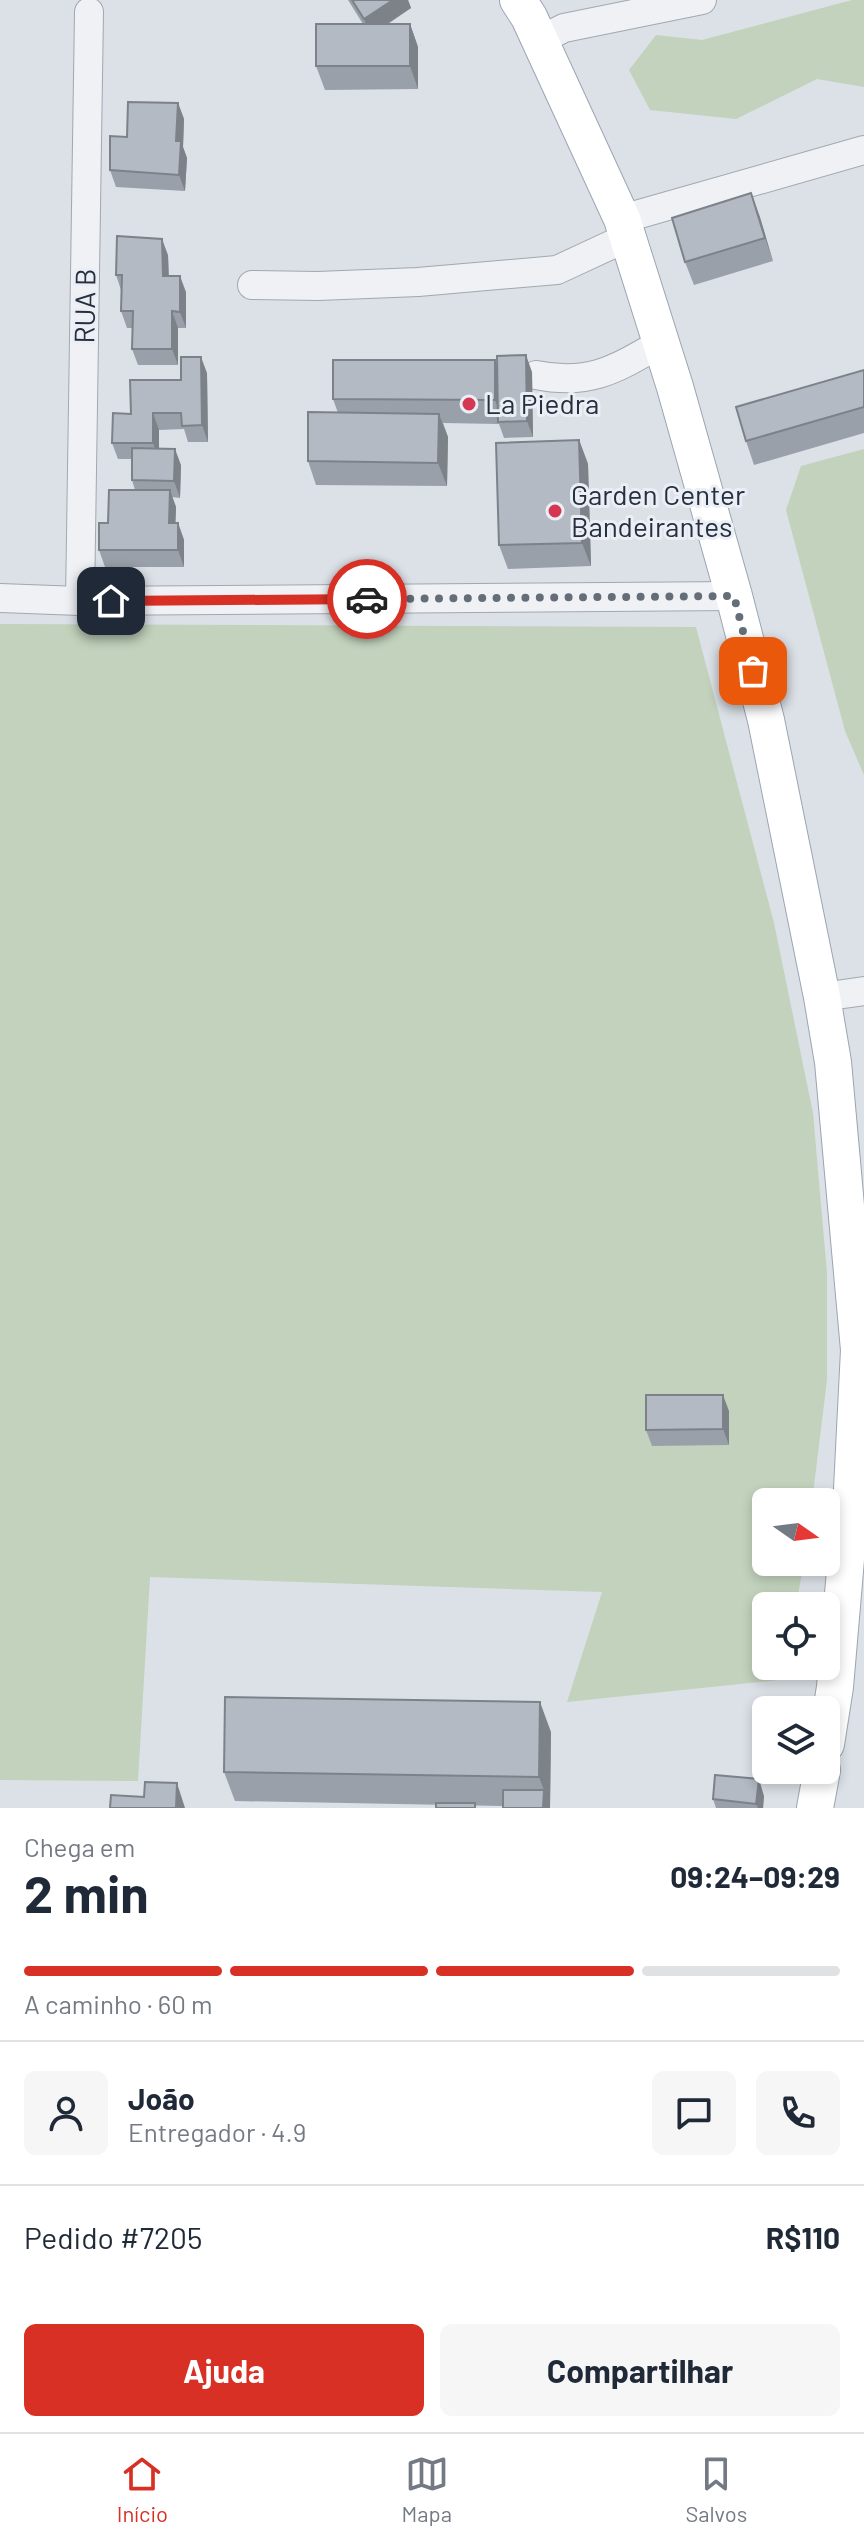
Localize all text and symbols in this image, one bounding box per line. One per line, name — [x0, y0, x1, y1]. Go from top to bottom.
street label: RUA B — [66, 268, 102, 344]
place label: La Piedra — [485, 386, 599, 420]
marker: La Piedra — [460, 395, 478, 413]
place label: Garden Center Bandeirantes — [571, 477, 745, 543]
marker: Garden Center Bandeirantes — [546, 502, 564, 520]
courier — [327, 559, 407, 639]
pin — [77, 567, 145, 635]
icon: car — [345, 577, 389, 621]
icon: home — [89, 579, 133, 623]
pin — [719, 637, 787, 705]
icon: bag — [731, 649, 775, 693]
north arrow — [752, 1488, 840, 1576]
map controls — [752, 1488, 840, 1784]
button: locate — [752, 1592, 840, 1680]
button: layers — [752, 1696, 840, 1784]
text: Chega em — [24, 1831, 135, 1862]
text: 09:24–09:29 — [670, 1858, 840, 1894]
text: 2 min — [24, 1861, 149, 1923]
text: A caminho · 60 m — [24, 1988, 213, 2019]
button: person — [24, 2071, 108, 2155]
button: chat — [652, 2071, 736, 2155]
button: phone — [756, 2071, 840, 2155]
text: João — [128, 2080, 195, 2116]
text: Entregador · 4.9 — [128, 2116, 306, 2147]
text: Pedido #7205 — [24, 2219, 202, 2255]
text: R$110 — [766, 2219, 840, 2255]
button: Ajuda — [24, 2324, 424, 2416]
button: Compartilhar — [440, 2324, 840, 2416]
tab: Início — [117, 2452, 168, 2526]
tab: Mapa — [402, 2452, 452, 2526]
tab: Salvos — [685, 2452, 747, 2526]

